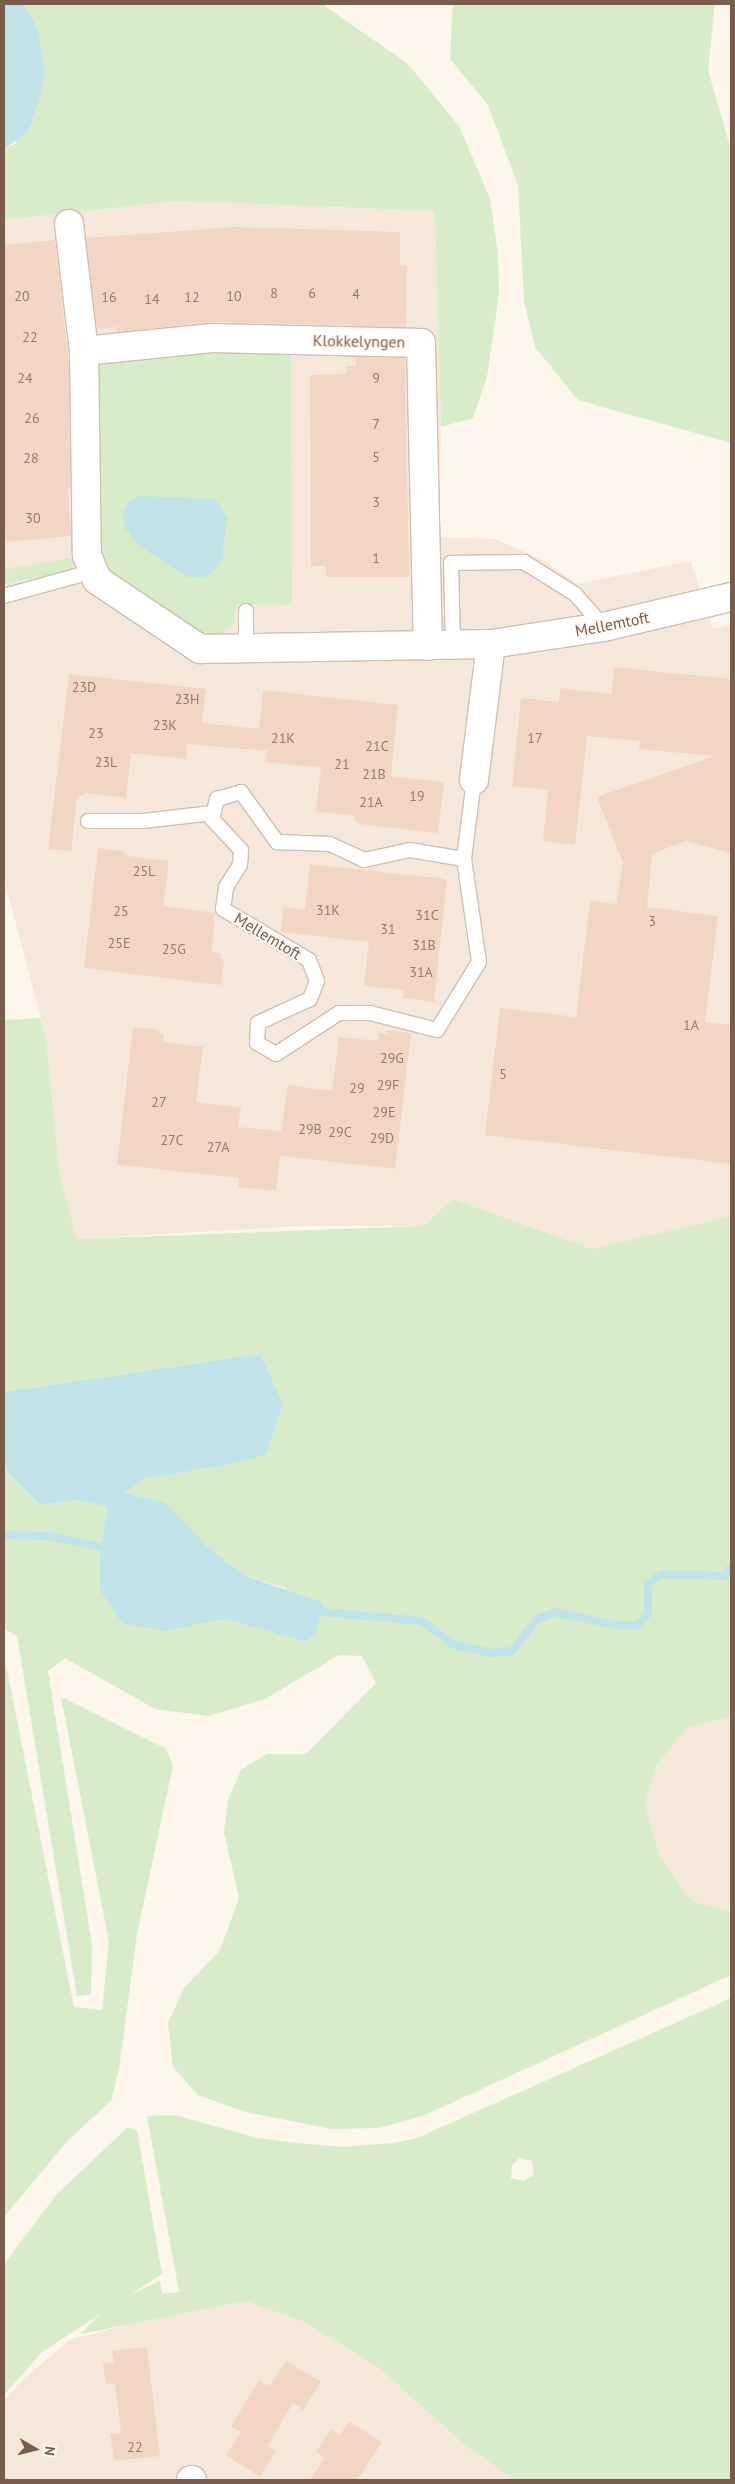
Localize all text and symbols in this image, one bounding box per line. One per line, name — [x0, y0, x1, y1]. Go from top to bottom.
house number: 8 — [270, 285, 278, 301]
house number: 6 — [308, 285, 316, 301]
house number: 4 — [352, 286, 360, 302]
house number: 20 — [14, 288, 30, 304]
house number: 10 — [226, 288, 242, 304]
house number: 16 — [101, 289, 117, 305]
house number: 12 — [184, 289, 200, 305]
house number: 14 — [144, 291, 160, 307]
house number: 22 — [22, 329, 38, 345]
street label: Klokkelyngen — [313, 331, 405, 351]
house number: 24 — [17, 370, 33, 386]
house number: 9 — [372, 370, 380, 386]
house number: 26 — [24, 410, 40, 426]
house number: 7 — [372, 416, 380, 432]
house number: 5 — [372, 449, 380, 465]
house number: 28 — [23, 450, 39, 466]
house number: 3 — [372, 494, 380, 510]
house number: 30 — [25, 510, 41, 526]
house number: 1 — [372, 550, 380, 566]
street label: Mellemtoft — [573, 607, 651, 641]
house number: 23D — [72, 679, 96, 695]
house number: 23H — [175, 691, 199, 707]
house number: 23K — [153, 717, 177, 733]
house number: 23 — [88, 725, 104, 741]
house number: 21K — [271, 730, 295, 746]
house number: 17 — [527, 730, 543, 746]
house number: 21C — [365, 738, 389, 754]
house number: 23L — [95, 754, 117, 770]
house number: 21 — [334, 756, 350, 772]
house number: 21B — [362, 766, 386, 782]
house number: 19 — [409, 788, 425, 804]
house number: 21A — [359, 794, 383, 810]
house number: 25L — [133, 863, 155, 879]
house number: 31K — [316, 902, 340, 918]
house number: 25 — [113, 903, 129, 919]
house number: 31C — [415, 907, 439, 923]
street label: Mellemtoft — [231, 908, 305, 964]
house number: 3 — [648, 913, 656, 929]
house number: 31 — [380, 921, 396, 937]
house number: 25E — [108, 935, 130, 951]
house number: 31B — [412, 937, 436, 953]
house number: 25G — [162, 941, 186, 957]
house number: 31A — [409, 964, 433, 980]
house number: 1A — [683, 1017, 699, 1033]
house number: 29G — [380, 1050, 404, 1066]
house number: 5 — [499, 1066, 507, 1082]
house number: 29F — [377, 1077, 399, 1093]
house number: 29 — [349, 1080, 365, 1096]
house number: 27 — [151, 1094, 167, 1110]
house number: 29E — [373, 1104, 395, 1120]
house number: 29B — [298, 1121, 322, 1137]
house number: 29C — [328, 1124, 352, 1140]
house number: 29D — [370, 1130, 394, 1146]
house number: 27C — [160, 1132, 184, 1148]
house number: 27A — [207, 1139, 229, 1155]
north arrow — [10, 2424, 60, 2474]
house number: 22 — [127, 2439, 143, 2455]
text: N — [40, 2445, 59, 2457]

